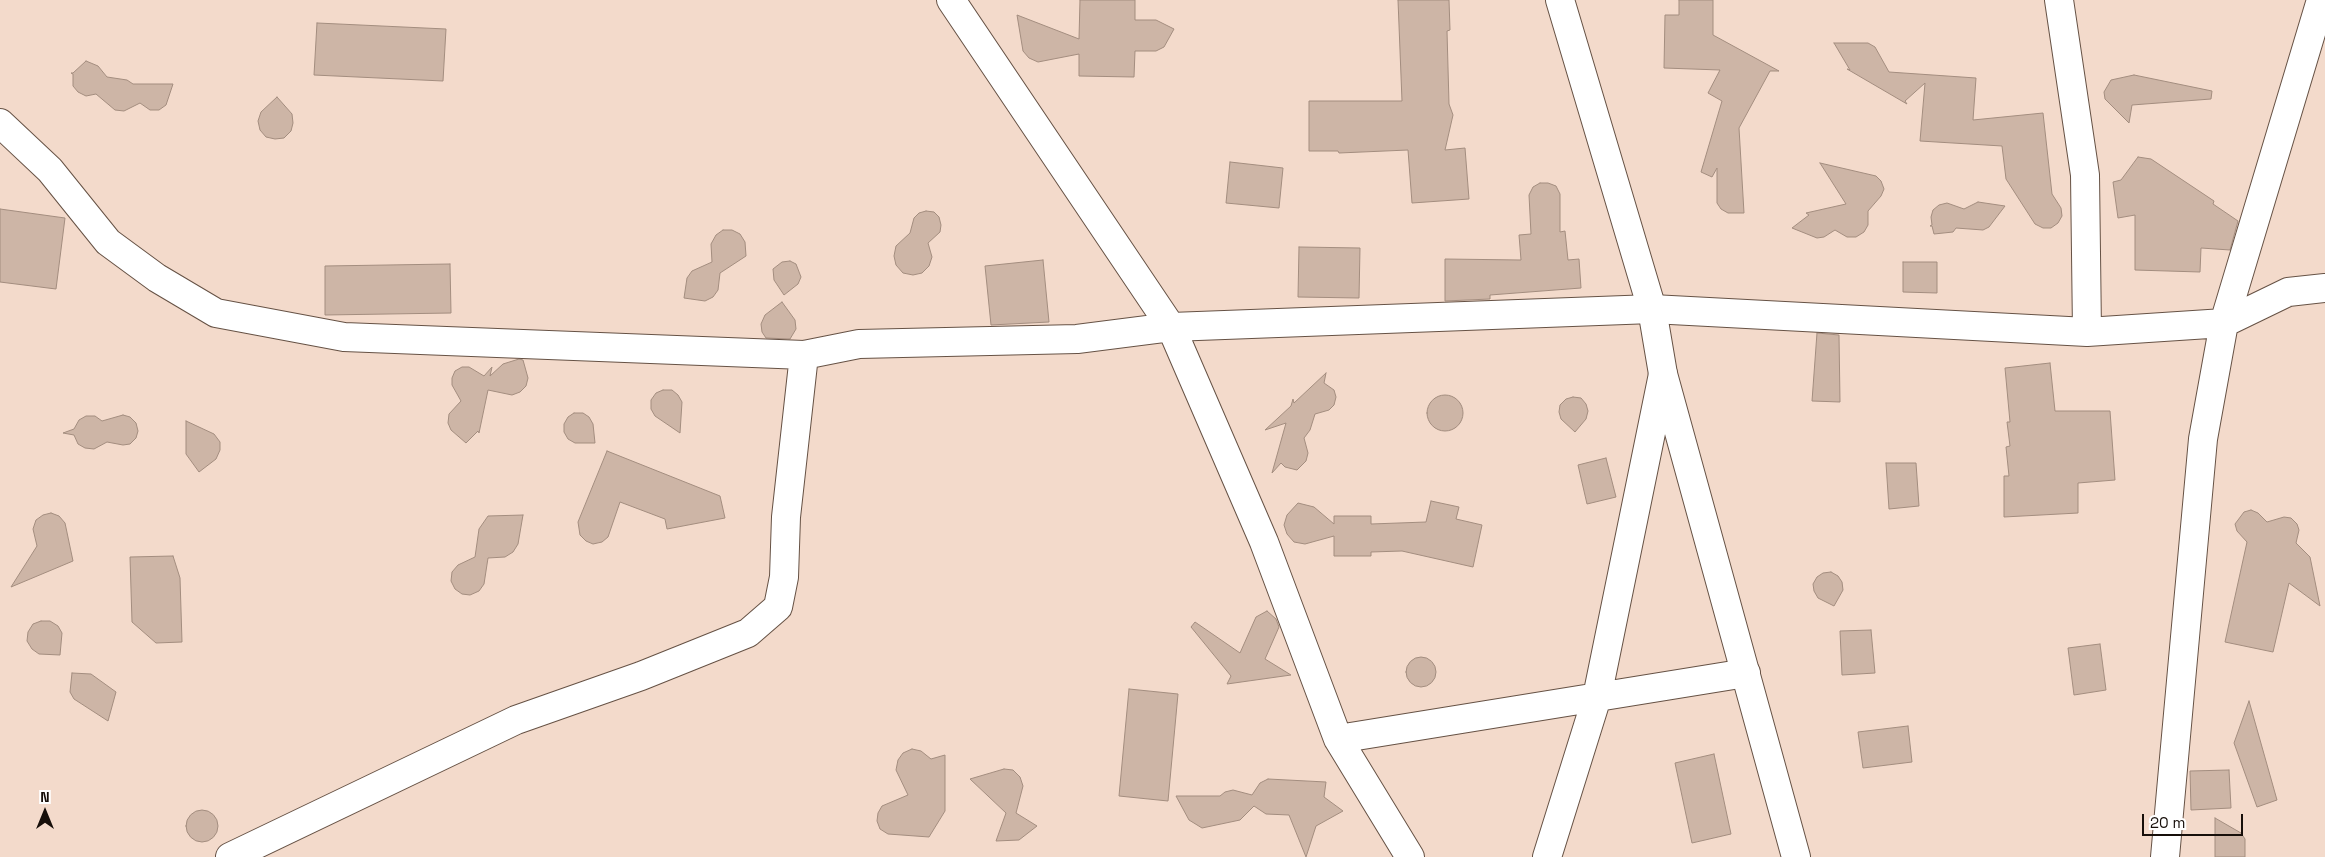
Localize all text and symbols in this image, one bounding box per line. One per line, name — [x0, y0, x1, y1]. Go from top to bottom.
north arrow — [20, 787, 70, 837]
text: N — [40, 788, 50, 806]
scale bar — [2145, 804, 2246, 836]
text: 20 m — [2150, 813, 2185, 832]

